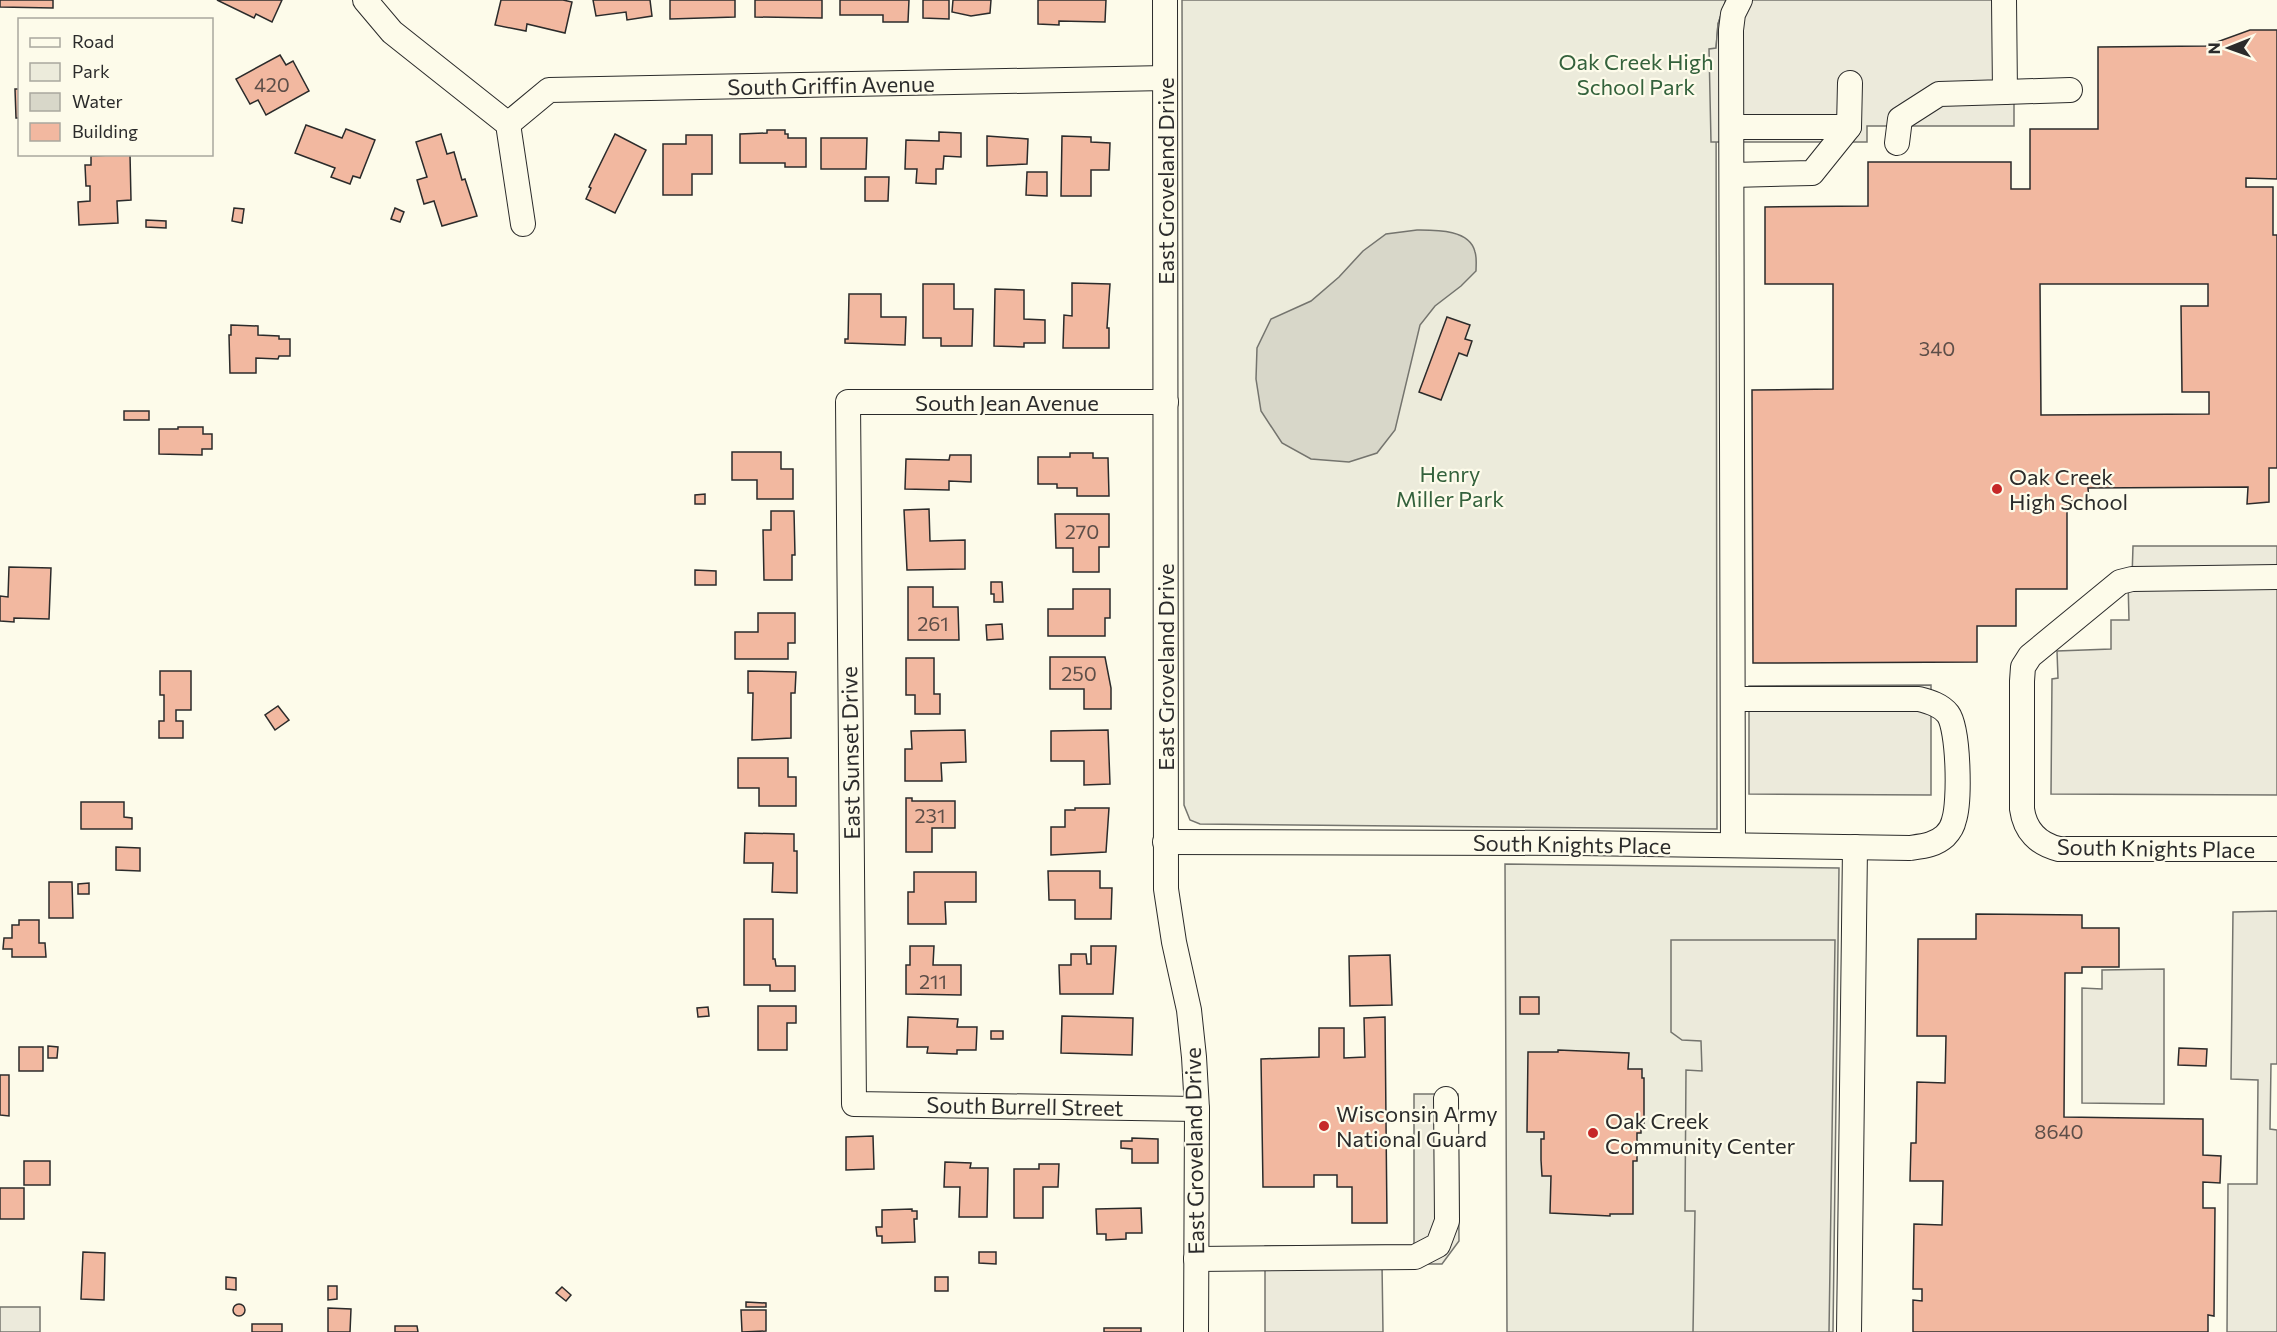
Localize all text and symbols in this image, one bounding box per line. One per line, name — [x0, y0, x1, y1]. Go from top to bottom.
legend — [18, 18, 213, 156]
north arrow — [2199, 18, 2259, 78]
text: Road — [72, 30, 114, 52]
text: N — [2204, 42, 2223, 54]
park label: Oak Creek High School Park — [1558, 48, 1714, 100]
text: Park — [72, 60, 110, 82]
street label: South Griffin Avenue — [727, 70, 935, 100]
house number: 420 — [254, 72, 290, 96]
street label: East Groveland Drive — [1152, 77, 1179, 285]
text: Water — [72, 90, 123, 112]
text: Building — [72, 120, 138, 142]
house number: 340 — [1919, 336, 1955, 360]
street label: South Jean Avenue — [915, 389, 1099, 416]
park label: Henry Miller Park — [1396, 460, 1504, 512]
place label: Oak Creek High School — [2009, 463, 2128, 515]
marker: Oak Creek High School — [1990, 482, 2004, 496]
house number: 270 — [1065, 519, 1099, 543]
street label: East Groveland Drive — [1152, 563, 1179, 771]
house number: 261 — [917, 611, 949, 635]
house number: 250 — [1061, 661, 1097, 685]
street label: East Sunset Drive — [835, 666, 865, 840]
house number: 231 — [914, 803, 946, 827]
street label: South Knights Place — [1473, 829, 1671, 859]
street label: South Knights Place — [2057, 833, 2255, 863]
house number: 211 — [919, 969, 947, 993]
street label: East Groveland Drive — [1179, 1047, 1209, 1255]
street label: South Burrell Street — [926, 1091, 1124, 1121]
place label: Wisconsin Army National Guard — [1336, 1100, 1498, 1152]
place label: Oak Creek Community Center — [1605, 1107, 1796, 1159]
marker: Wisconsin Army National Guard — [1317, 1119, 1331, 1133]
house number: 8640 — [2034, 1119, 2084, 1143]
marker: Oak Creek Community Center — [1586, 1126, 1600, 1140]

